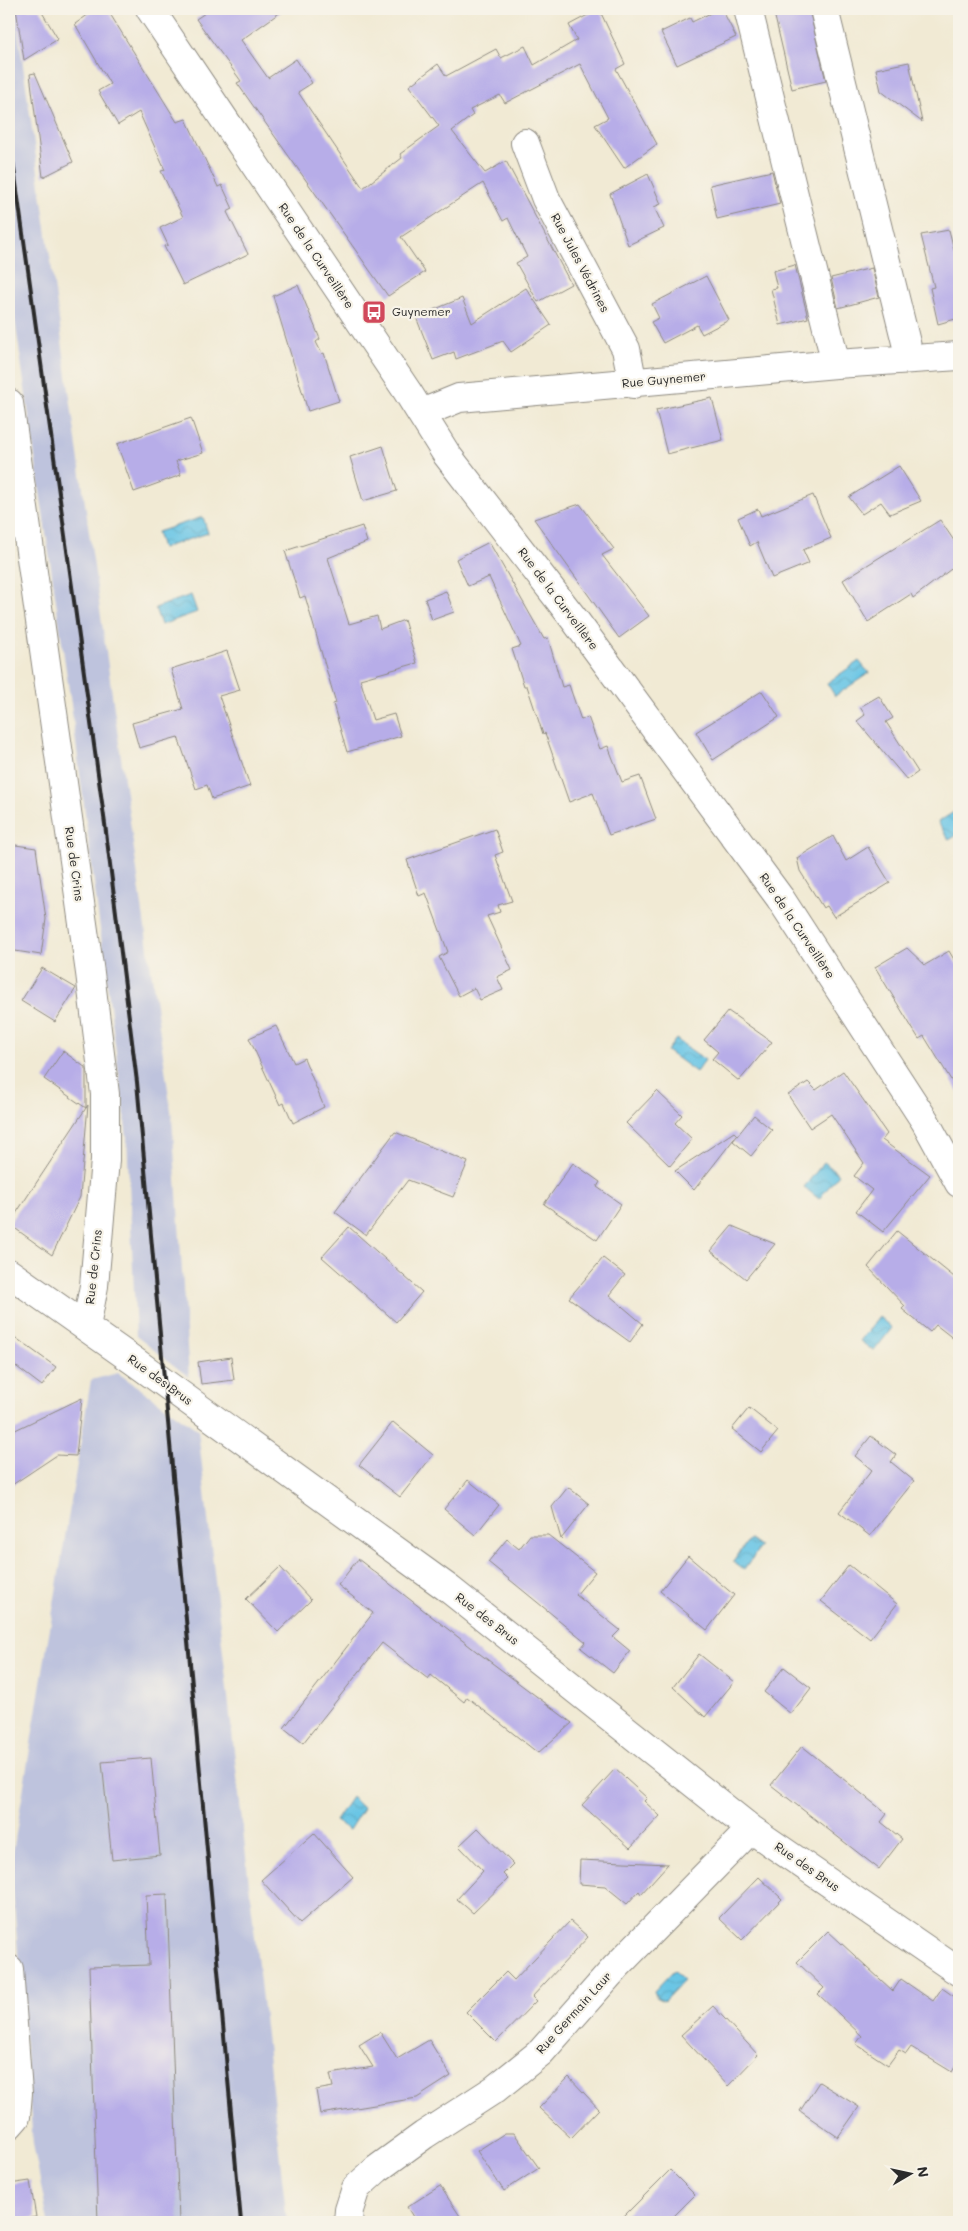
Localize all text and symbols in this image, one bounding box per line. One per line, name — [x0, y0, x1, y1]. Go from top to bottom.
street label: Rue de la Curveillère — [275, 199, 358, 311]
street label: Rue Jules Védrines — [548, 210, 614, 315]
bus stop icon: Guynemer — [361, 299, 387, 325]
place label: Guynemer — [392, 303, 451, 319]
street label: Rue Guynemer — [621, 367, 707, 391]
street label: Rue de la Curveillère — [515, 544, 603, 653]
street label: Rue de Crins — [62, 826, 88, 902]
street label: Rue de la Curveillère — [756, 869, 839, 981]
street label: Rue de Crins — [81, 1229, 105, 1305]
street label: Rue des Brus — [125, 1350, 196, 1408]
street label: Rue des Brus — [453, 1588, 523, 1648]
street label: Rue des Brus — [772, 1838, 843, 1895]
street label: Rue Germain Laur — [532, 1968, 614, 2057]
north arrow — [886, 2148, 936, 2198]
text: N — [913, 2165, 934, 2179]

